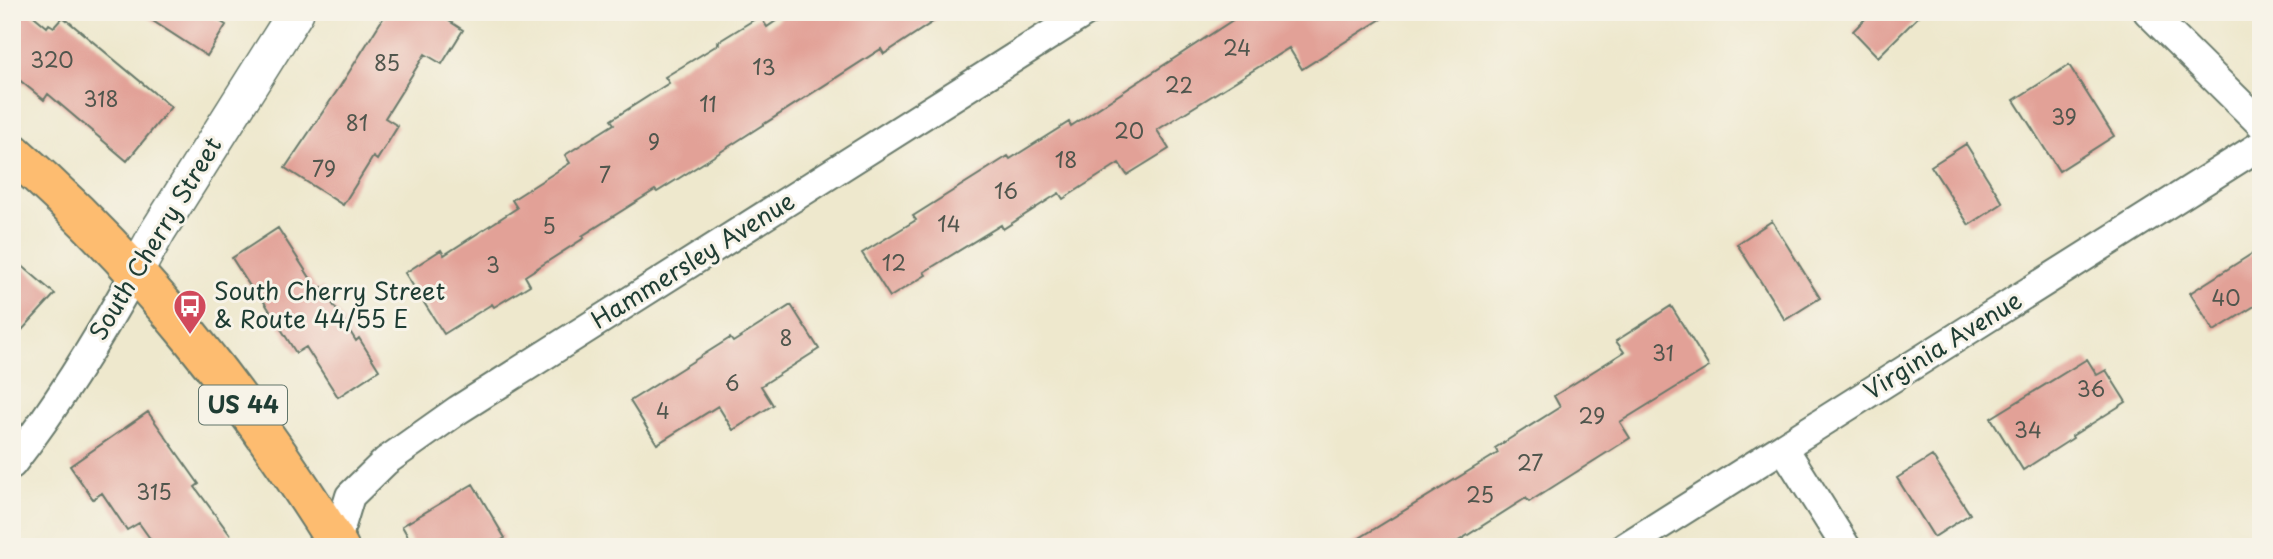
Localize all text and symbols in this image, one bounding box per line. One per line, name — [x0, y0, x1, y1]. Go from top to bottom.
house number: 24 — [1223, 31, 1251, 63]
house number: 320 — [30, 43, 74, 75]
house number: 85 — [374, 46, 400, 78]
house number: 13 — [752, 50, 776, 82]
house number: 22 — [1165, 68, 1193, 100]
house number: 318 — [83, 82, 119, 114]
house number: 11 — [699, 87, 717, 119]
house number: 39 — [2051, 100, 2077, 132]
house number: 81 — [346, 106, 368, 138]
house number: 20 — [1114, 114, 1144, 146]
house number: 9 — [648, 125, 660, 157]
street label: South Cherry Street — [79, 129, 229, 346]
house number: 18 — [1055, 143, 1077, 175]
house number: 79 — [312, 152, 336, 184]
house number: 7 — [599, 158, 611, 190]
house number: 16 — [994, 174, 1018, 206]
street label: Hammersley Avenue — [583, 182, 801, 337]
house number: 14 — [937, 207, 961, 239]
house number: 5 — [542, 209, 556, 241]
house number: 12 — [882, 246, 906, 278]
house number: 3 — [486, 248, 500, 280]
place label: South Cherry Street & Route 44/55 E — [214, 272, 446, 336]
street label: Virginia Avenue — [1856, 281, 2028, 407]
house number: 40 — [2211, 281, 2241, 313]
bus stop icon: South Cherry Street & Route 44/55 E — [171, 287, 209, 336]
house number: 8 — [779, 321, 793, 353]
house number: 31 — [1652, 336, 1674, 368]
house number: 6 — [725, 366, 739, 398]
house number: 36 — [2077, 372, 2105, 404]
road number: US 44 — [199, 386, 287, 424]
house number: 4 — [656, 394, 670, 426]
house number: 29 — [1579, 399, 1605, 431]
house number: 34 — [2014, 413, 2042, 445]
house number: 27 — [1517, 446, 1543, 478]
house number: 315 — [136, 475, 172, 507]
house number: 25 — [1466, 478, 1494, 510]

